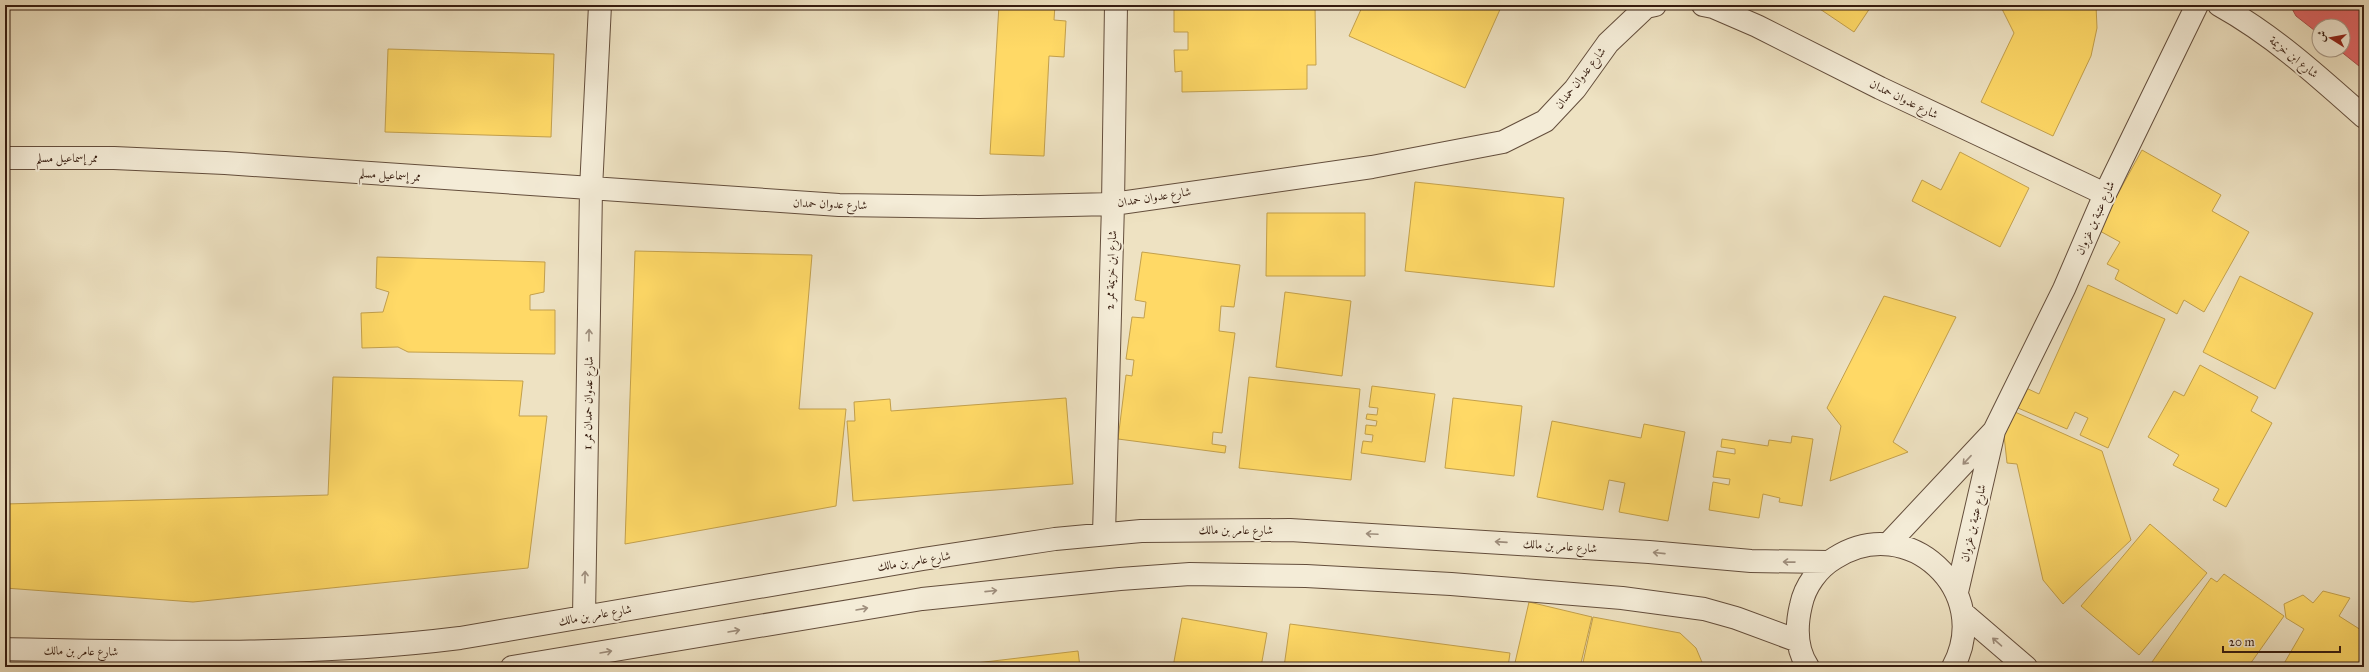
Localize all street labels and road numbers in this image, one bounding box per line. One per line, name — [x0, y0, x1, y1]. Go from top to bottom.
street label: شارع ابن خزيمة — [2267, 33, 2321, 81]
street label: شارع عدوان حمدان — [1552, 44, 1612, 114]
street label: شارع عدوان حمدان — [1866, 76, 1941, 125]
street label: ممر إسماعيل مسلم — [36, 151, 98, 170]
street label: ممر إسماعيل مسلم — [358, 166, 421, 189]
street label: شارع عتبة بن غزوان — [2072, 179, 2121, 259]
street label: شارع عدوان حمدان — [1116, 184, 1193, 214]
street label: شارع عدوان حمدان — [792, 196, 868, 216]
street label: شارع ابن خزيمة ممر 2 — [1103, 230, 1123, 310]
street label: شارع عدوان حمدان ممر 1 — [580, 356, 600, 450]
street label: شارع عتبة بن غزوان — [1957, 483, 1993, 564]
street label: شارع عامر بن مالك — [1199, 523, 1273, 541]
street label: شارع عامر بن مالك — [1522, 536, 1598, 560]
street label: شارع عامر بن مالك — [876, 548, 953, 578]
street label: شارع عامر بن مالك — [557, 602, 634, 632]
street label: شارع عامر بن مالك — [44, 643, 118, 663]

